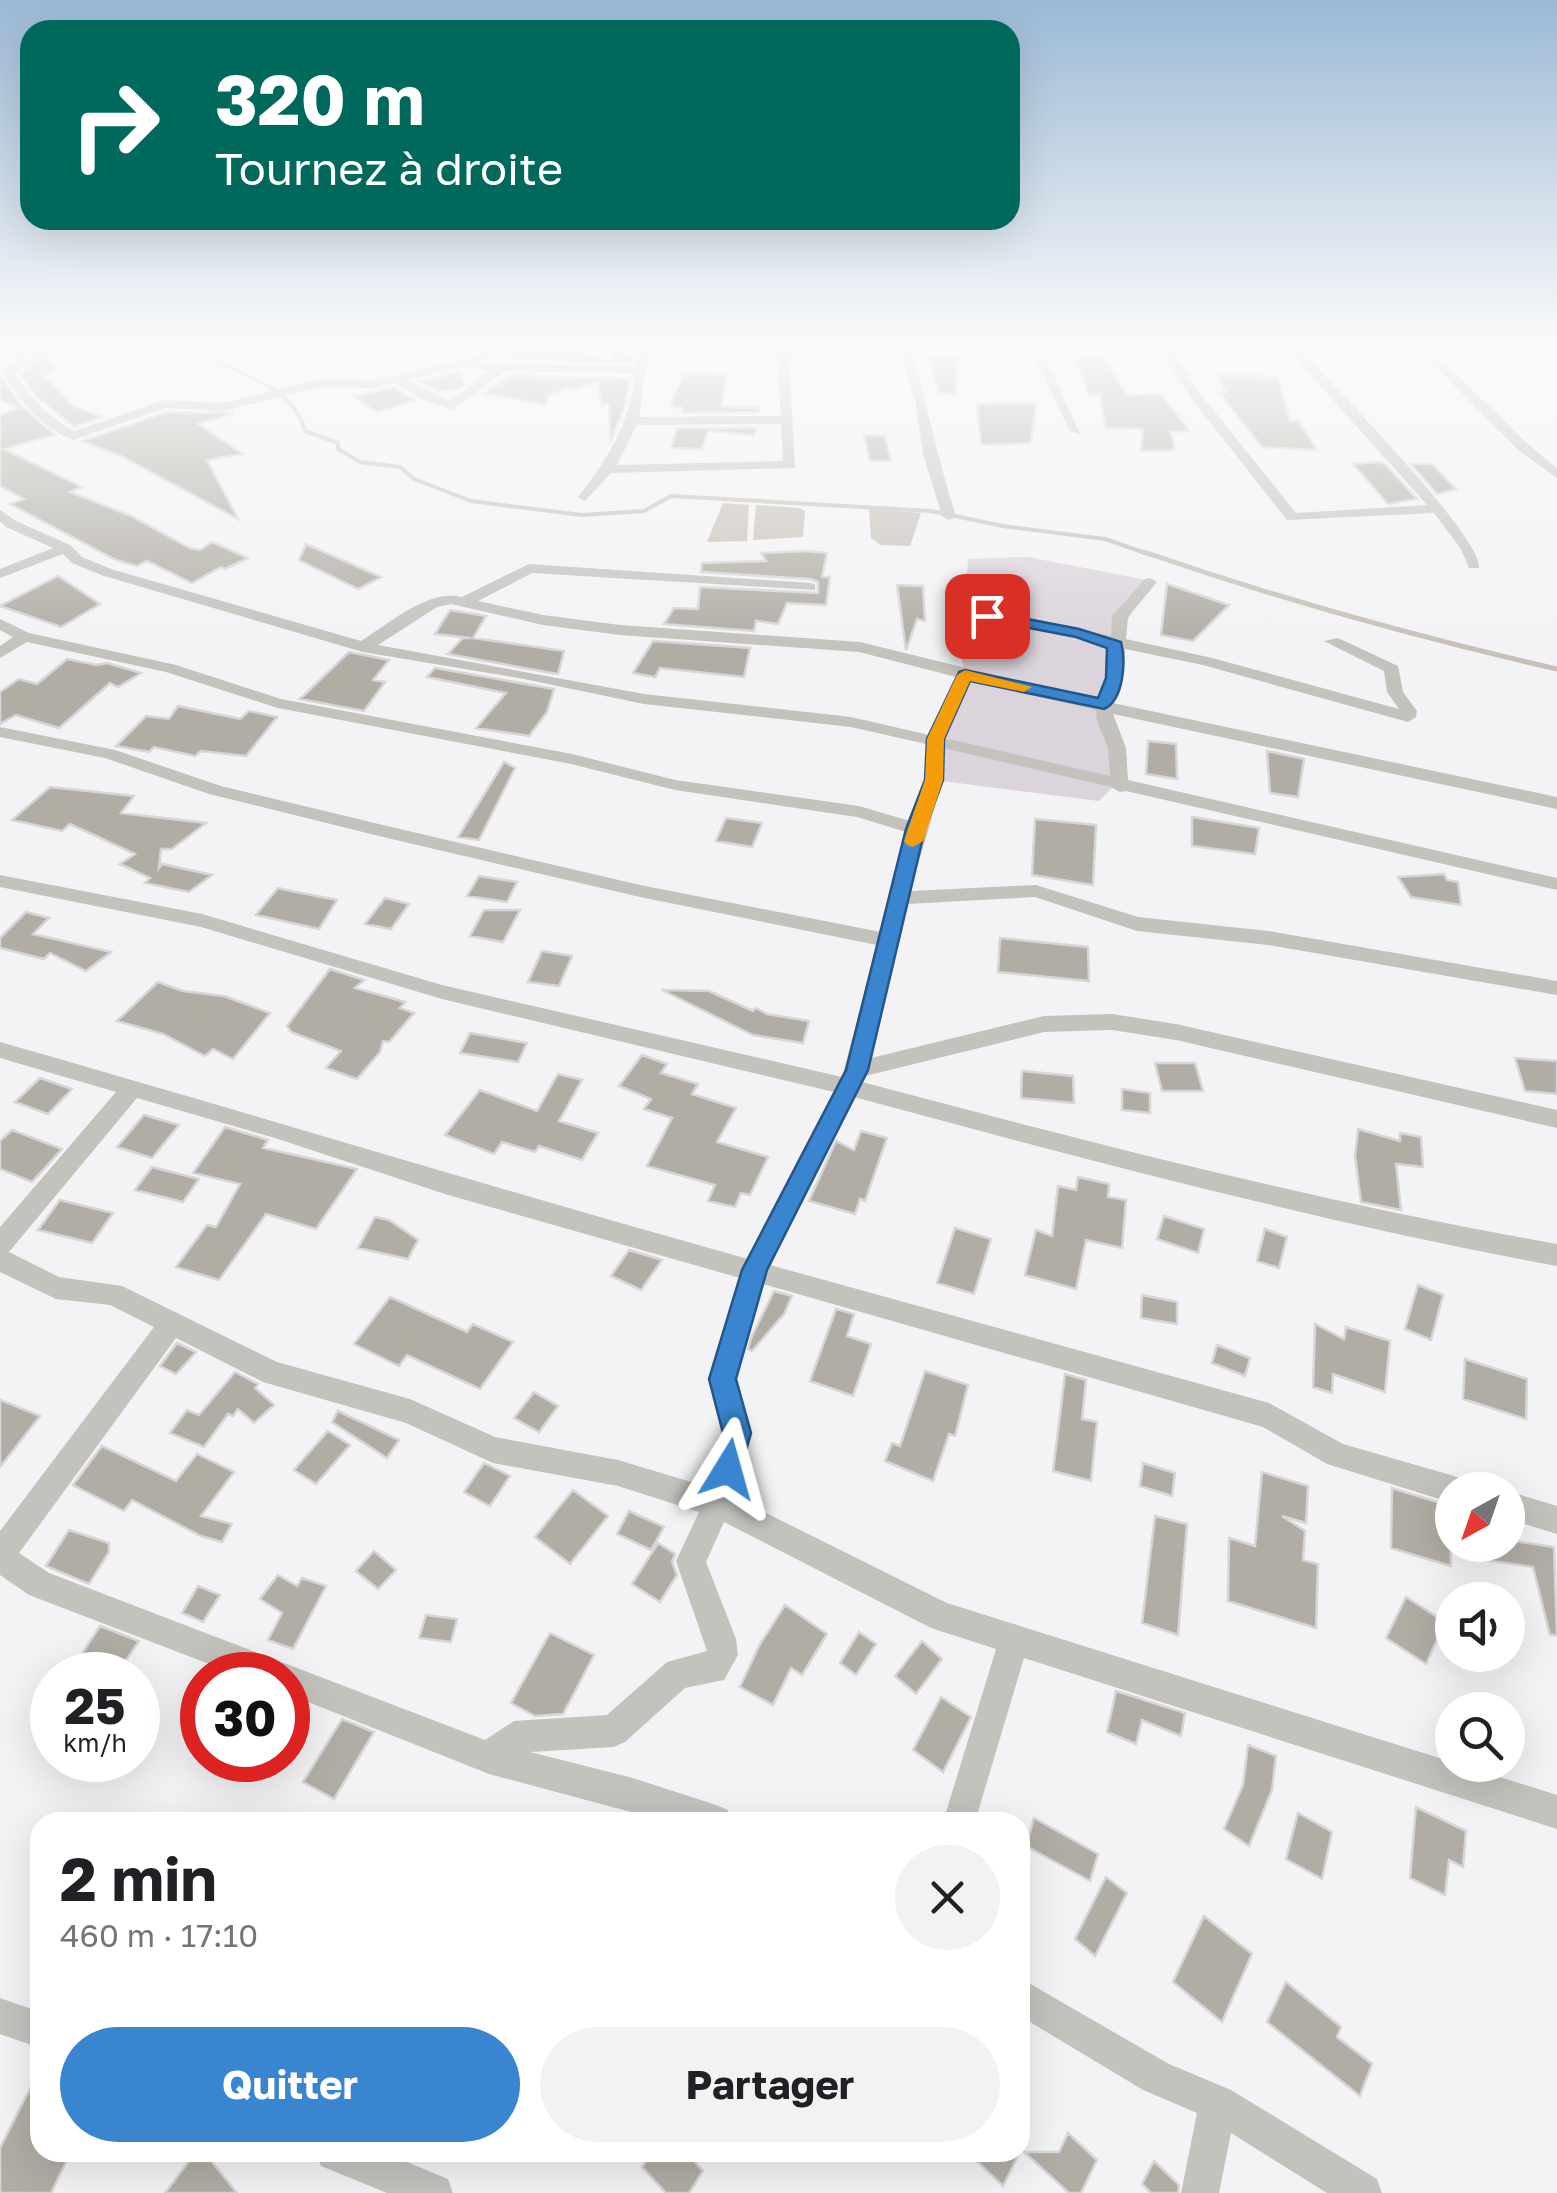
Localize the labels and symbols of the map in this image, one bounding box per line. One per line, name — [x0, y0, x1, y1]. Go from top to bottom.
pin — [945, 574, 1030, 659]
position arrow — [676, 1417, 780, 1521]
north arrow — [1435, 1472, 1525, 1562]
speed limit sign: 30 — [180, 1652, 310, 1782]

